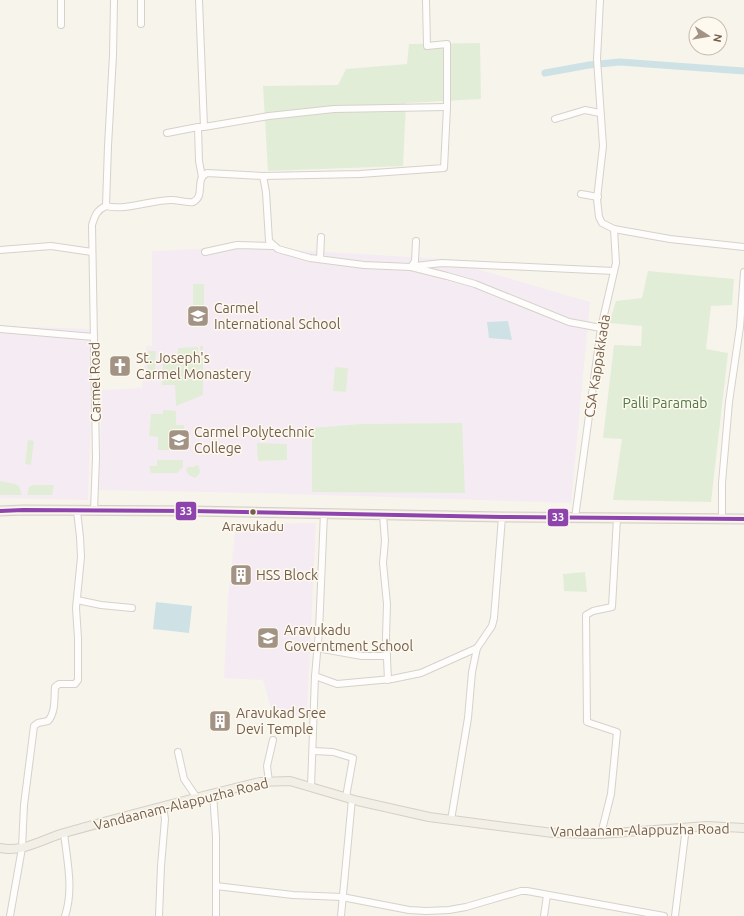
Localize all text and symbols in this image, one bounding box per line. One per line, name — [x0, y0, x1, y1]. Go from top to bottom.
north arrow — [688, 16, 728, 56]
text: N — [711, 33, 725, 43]
place label: Carmel International School — [214, 300, 341, 332]
school or university icon: Carmel International School — [185, 303, 211, 329]
street label: CSA Kappakkada — [581, 313, 613, 419]
street label: Carmel Road — [86, 342, 104, 422]
place label: St. Joseph's Carmel Monastery — [136, 350, 251, 382]
church icon: St. Joseph's Carmel Monastery — [107, 353, 133, 379]
park label: Palli Paramab — [623, 395, 707, 411]
place label: Carmel Polytechnic College — [194, 424, 315, 456]
school or university icon: Carmel Polytechnic College — [166, 427, 192, 453]
line badge: 33 — [175, 501, 197, 521]
text: 33 — [180, 505, 192, 517]
marker: Aravukadu — [248, 507, 258, 517]
line badge: 33 — [547, 508, 569, 527]
text: 33 — [552, 511, 564, 523]
place label: Aravukadu — [222, 519, 284, 533]
building icon: HSS Block — [228, 562, 254, 588]
place label: HSS Block — [256, 567, 318, 583]
place label: Aravukadu Governtment School — [284, 622, 414, 654]
school or university icon: Aravukadu Governtment School — [255, 625, 281, 651]
place label: Aravukad Sree Devi Temple — [236, 705, 326, 737]
building icon: Aravukad Sree Devi Temple — [207, 708, 233, 734]
street label: Vandaanam-Alappuzha Road — [92, 775, 270, 833]
street label: Vandaanam-Alappuzha Road — [550, 820, 730, 840]

